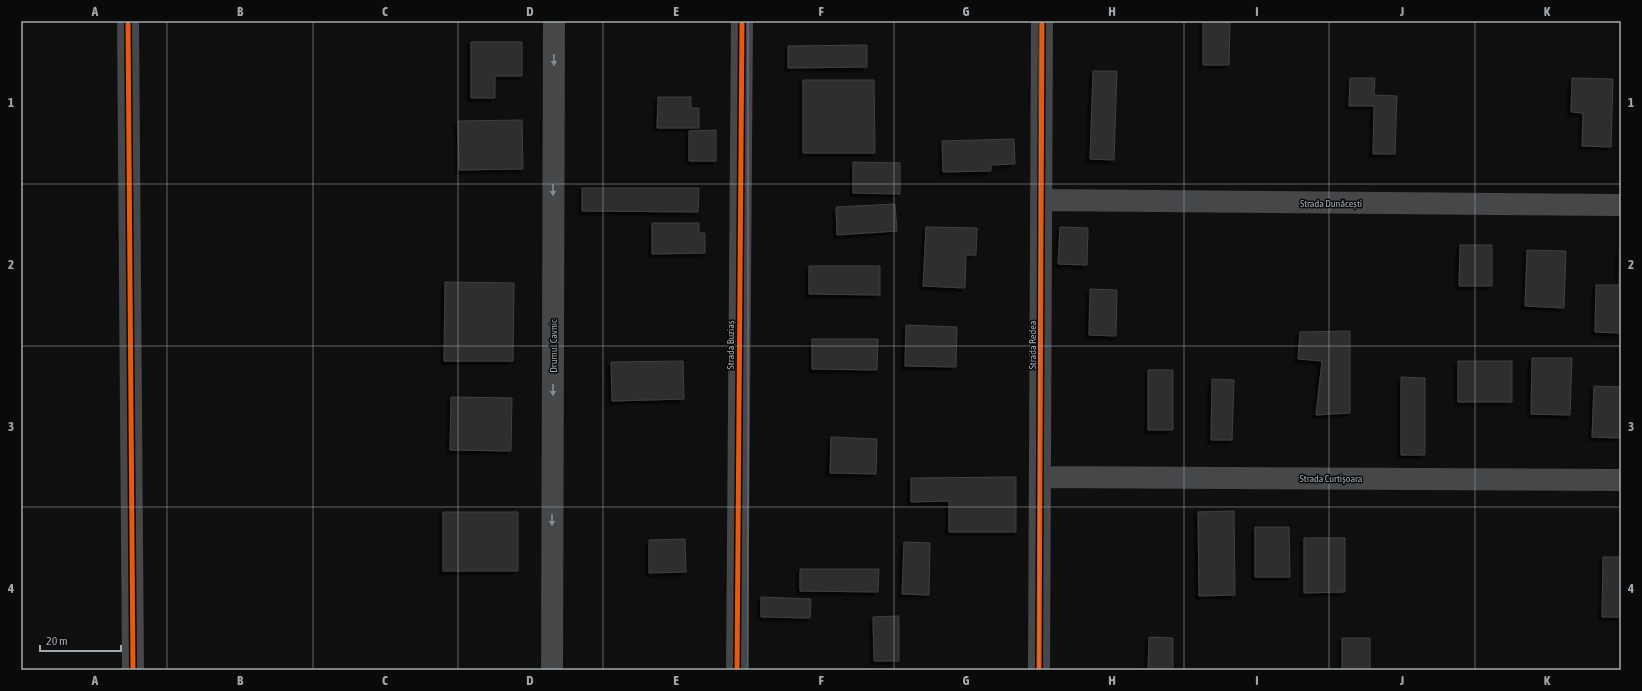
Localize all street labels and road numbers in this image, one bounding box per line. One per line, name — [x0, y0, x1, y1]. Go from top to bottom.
street label: Strada Dunăcești — [1300, 198, 1362, 209]
street label: Drumul Cavnic — [548, 319, 559, 373]
street label: Strada Buziaș — [725, 320, 736, 369]
street label: Strada Redea — [1027, 320, 1038, 369]
street label: Strada Curtișoara — [1300, 473, 1363, 484]

